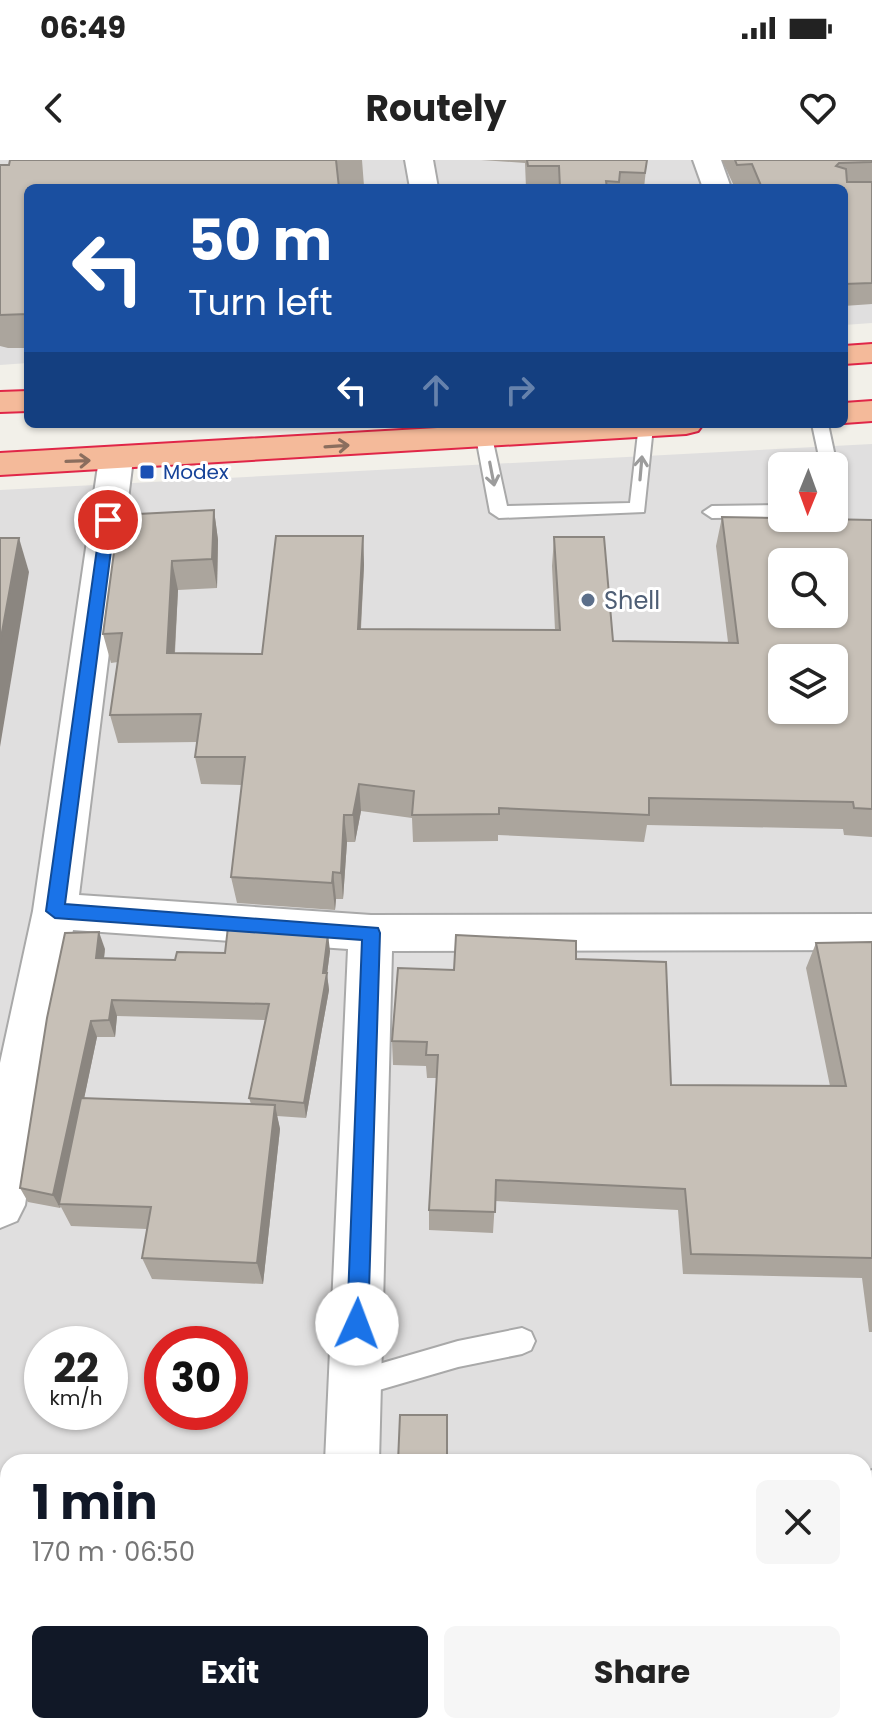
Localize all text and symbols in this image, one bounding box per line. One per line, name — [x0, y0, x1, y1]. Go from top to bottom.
text: 06:49 — [40, 6, 126, 49]
text: Routely — [366, 83, 506, 134]
icon: back — [32, 86, 76, 130]
icon: heart — [796, 86, 840, 130]
text: 50 m — [188, 201, 332, 280]
icon: left — [56, 216, 160, 320]
text: Turn left — [188, 277, 333, 328]
icon: left — [330, 368, 374, 412]
icon: ahead — [414, 368, 458, 412]
icon: right — [498, 368, 542, 412]
one-way arrow — [324, 438, 350, 453]
north arrow — [768, 452, 848, 532]
map controls — [768, 452, 848, 724]
one-way arrow — [64, 453, 91, 468]
one-way arrow — [634, 455, 649, 481]
place label: Modex — [163, 458, 229, 486]
one-way arrow — [485, 461, 500, 487]
marker: Modex — [138, 463, 156, 481]
pin — [74, 486, 142, 554]
icon: arrive — [86, 498, 130, 542]
button: search — [768, 548, 848, 628]
place label: Shell — [604, 584, 660, 617]
marker: Shell — [579, 591, 597, 609]
button: layers — [768, 644, 848, 724]
position arrow — [315, 1282, 399, 1366]
speed limit sign: 30 — [144, 1326, 248, 1430]
text: 22 — [53, 1340, 99, 1396]
text: km/h — [49, 1384, 103, 1412]
text: 1 min — [32, 1469, 158, 1536]
button: close — [756, 1480, 840, 1564]
text: 170 m · 06:50 — [32, 1534, 195, 1570]
button: Exit — [32, 1626, 428, 1718]
button: Share — [444, 1626, 840, 1718]

